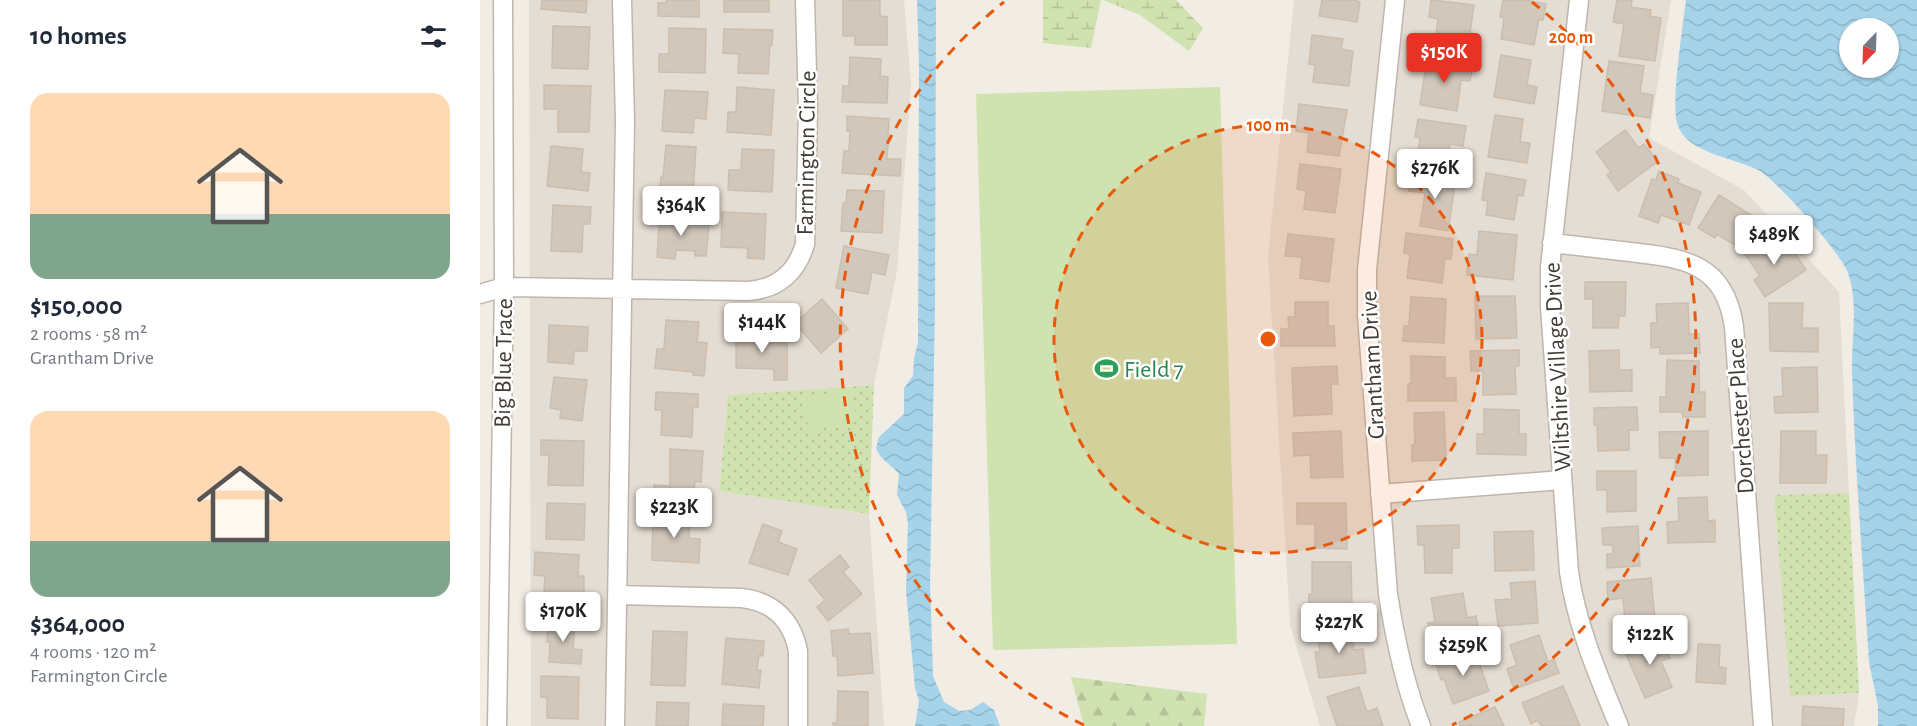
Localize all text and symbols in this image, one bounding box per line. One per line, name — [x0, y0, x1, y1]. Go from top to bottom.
north arrow — [1839, 18, 1899, 78]
map controls — [1839, 18, 1899, 78]
icon: filters — [417, 20, 450, 53]
text: 10 homes — [30, 23, 127, 49]
text: 200 m — [1549, 29, 1593, 47]
pin: $150K — [1402, 33, 1486, 84]
text: $150K — [1421, 42, 1467, 62]
street label: Farmington Circle — [794, 70, 820, 236]
text: 100 m — [1247, 117, 1289, 135]
icon: home — [186, 132, 294, 240]
pin: $276K — [1393, 149, 1477, 200]
text: $276K — [1411, 158, 1459, 178]
pin: $364K — [639, 186, 723, 237]
text: $364K — [656, 195, 706, 215]
pin: $489K — [1732, 215, 1816, 266]
text: $489K — [1749, 224, 1799, 244]
street label: Wiltshire Village Drive — [1541, 262, 1575, 472]
street label: Grantham Drive — [1357, 290, 1389, 440]
text: $150,000 — [30, 293, 122, 319]
street label: Big Blue Trace — [491, 298, 517, 428]
pin: $144K — [720, 303, 804, 354]
text: $144K — [738, 312, 786, 332]
text: 2 rooms · 58 m² — [30, 324, 147, 344]
centre of rings — [1258, 329, 1278, 349]
street label: Dorchester Place — [1724, 337, 1758, 495]
text: Grantham Drive — [30, 348, 154, 368]
sports icon: Field 7 — [1093, 356, 1119, 382]
place label: Field 7 — [1124, 358, 1184, 382]
icon: home — [186, 450, 294, 558]
pin: $223K — [632, 488, 716, 539]
text: $223K — [650, 497, 698, 517]
pin: $170K — [521, 592, 605, 643]
text: $170K — [540, 601, 586, 621]
pin: $227K — [1297, 603, 1381, 654]
text: $364,000 — [30, 611, 125, 637]
text: $227K — [1315, 612, 1363, 632]
pin: $122K — [1608, 615, 1692, 666]
text: $122K — [1627, 624, 1673, 644]
pin: $259K — [1421, 626, 1505, 677]
text: $259K — [1439, 635, 1487, 655]
text: 4 rooms · 120 m² — [30, 642, 156, 662]
text: Farmington Circle — [30, 666, 167, 686]

